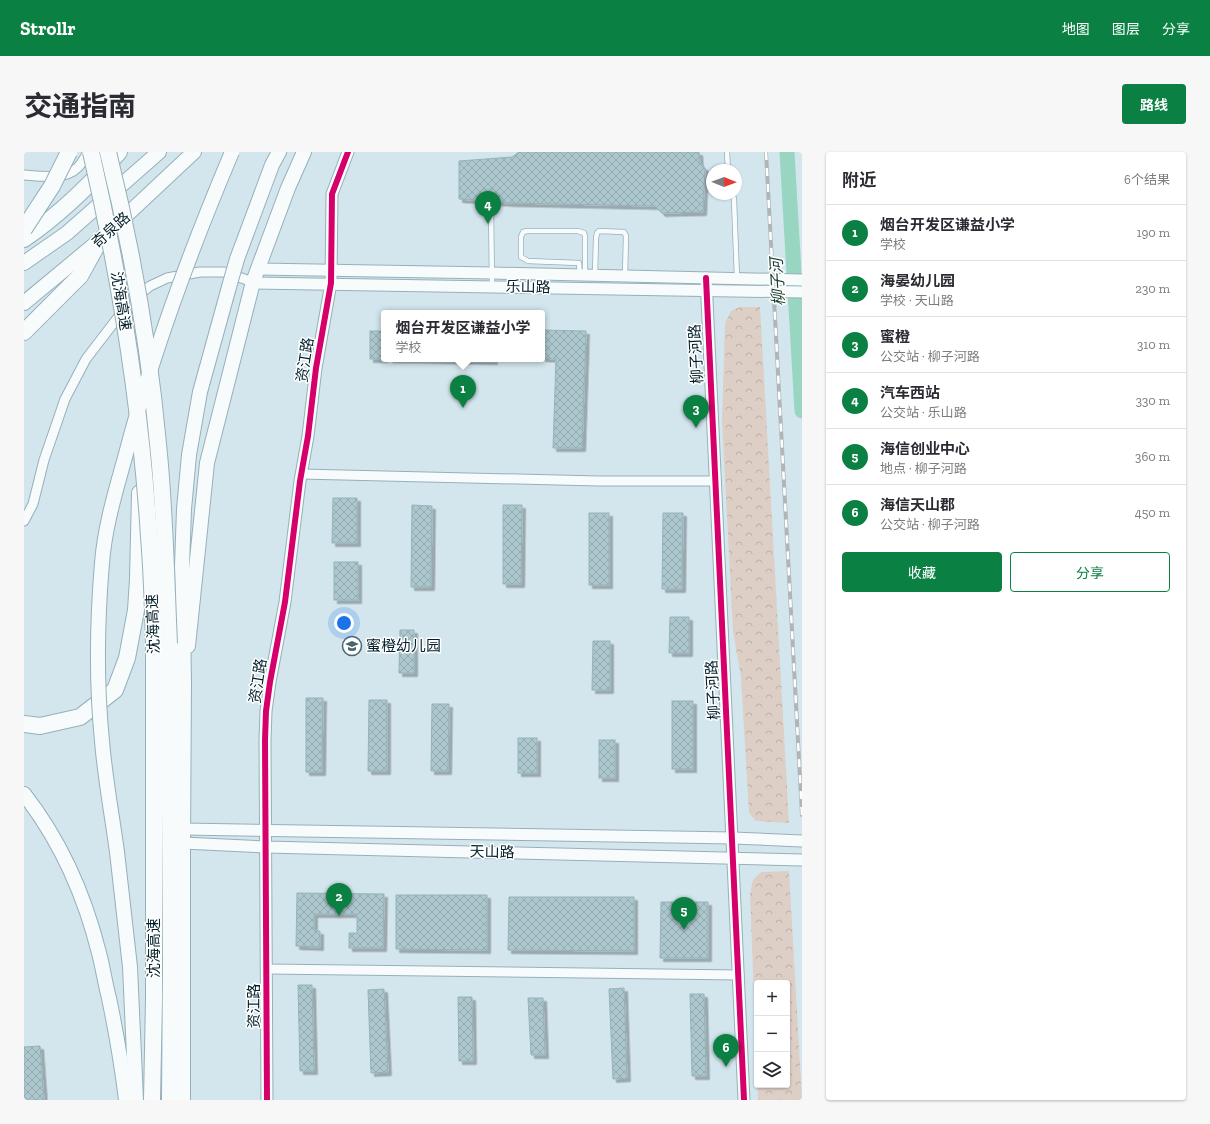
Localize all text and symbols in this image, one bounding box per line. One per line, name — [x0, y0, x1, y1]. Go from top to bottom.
text: Strollr — [20, 17, 76, 40]
text: 地图 — [1062, 21, 1090, 38]
text: 图层 — [1112, 21, 1140, 38]
text: 分享 — [1162, 21, 1190, 38]
button: 路线 — [1122, 84, 1186, 124]
text: 交通指南 — [24, 90, 136, 123]
north arrow — [706, 164, 742, 200]
text: 附近 — [842, 170, 876, 190]
text: 6个结果 — [1124, 172, 1170, 187]
pin: 4 — [475, 191, 501, 224]
street label: 奇泉路 — [88, 208, 134, 252]
text: 烟台开发区谦益小学 — [880, 216, 1015, 234]
text: 1 — [852, 225, 858, 240]
text: 190 m — [1136, 225, 1170, 240]
text: 学校 — [880, 237, 906, 252]
water label: 柳子河 — [767, 255, 788, 306]
street label: 沈海高速 — [107, 270, 135, 332]
text: 海晏幼儿园 — [880, 272, 955, 290]
street label: 乐山路 — [505, 278, 551, 296]
text: 2 — [852, 281, 858, 296]
text: 230 m — [1135, 281, 1170, 296]
text: 学校 · 天山路 — [880, 293, 954, 308]
popup — [381, 310, 545, 362]
text: 烟台开发区谦益小学 — [395, 319, 531, 337]
street label: 柳子河路 — [685, 324, 707, 384]
text: 蜜橙 — [880, 328, 910, 346]
street label: 资江路 — [293, 336, 317, 384]
text: 3 — [852, 337, 858, 352]
text: 310 m — [1137, 337, 1170, 352]
text: 学校 — [395, 340, 422, 355]
text: 公交站 · 柳子河路 — [880, 349, 980, 364]
pin: 1 — [450, 375, 476, 408]
text: 汽车西站 — [880, 384, 940, 402]
text: 4 — [851, 393, 859, 408]
text: 330 m — [1136, 393, 1170, 408]
pin: 3 — [683, 395, 709, 428]
text: 公交站 · 乐山路 — [880, 405, 967, 420]
text: 海信创业中心 — [880, 440, 970, 458]
text: 5 — [852, 449, 858, 464]
text: 360 m — [1135, 449, 1170, 464]
text: 地点 · 柳子河路 — [880, 461, 967, 476]
text: 海信天山郡 — [880, 496, 955, 514]
text: 6 — [852, 505, 858, 520]
text: 450 m — [1135, 505, 1170, 520]
text: 公交站 · 柳子河路 — [880, 517, 980, 532]
button: 收藏 — [842, 552, 1002, 592]
button: 分享 — [1010, 552, 1170, 592]
street label: 沈海高速 — [143, 594, 163, 654]
your location — [334, 613, 354, 633]
school or university icon: 蜜橙幼儿园 — [341, 635, 363, 657]
place label: 蜜橙幼儿园 — [366, 637, 441, 655]
street label: 资江路 — [246, 657, 270, 705]
street label: 柳子河路 — [702, 660, 724, 720]
street label: 天山路 — [469, 843, 515, 861]
pin: 2 — [326, 883, 352, 916]
pin: 5 — [671, 897, 697, 930]
street label: 沈海高速 — [145, 918, 163, 978]
map controls — [754, 980, 790, 1088]
button: + — [754, 980, 790, 1016]
street label: 资江路 — [245, 983, 263, 1029]
button: − — [754, 1016, 790, 1052]
pin: 6 — [713, 1034, 739, 1067]
button: layers — [754, 1052, 790, 1088]

